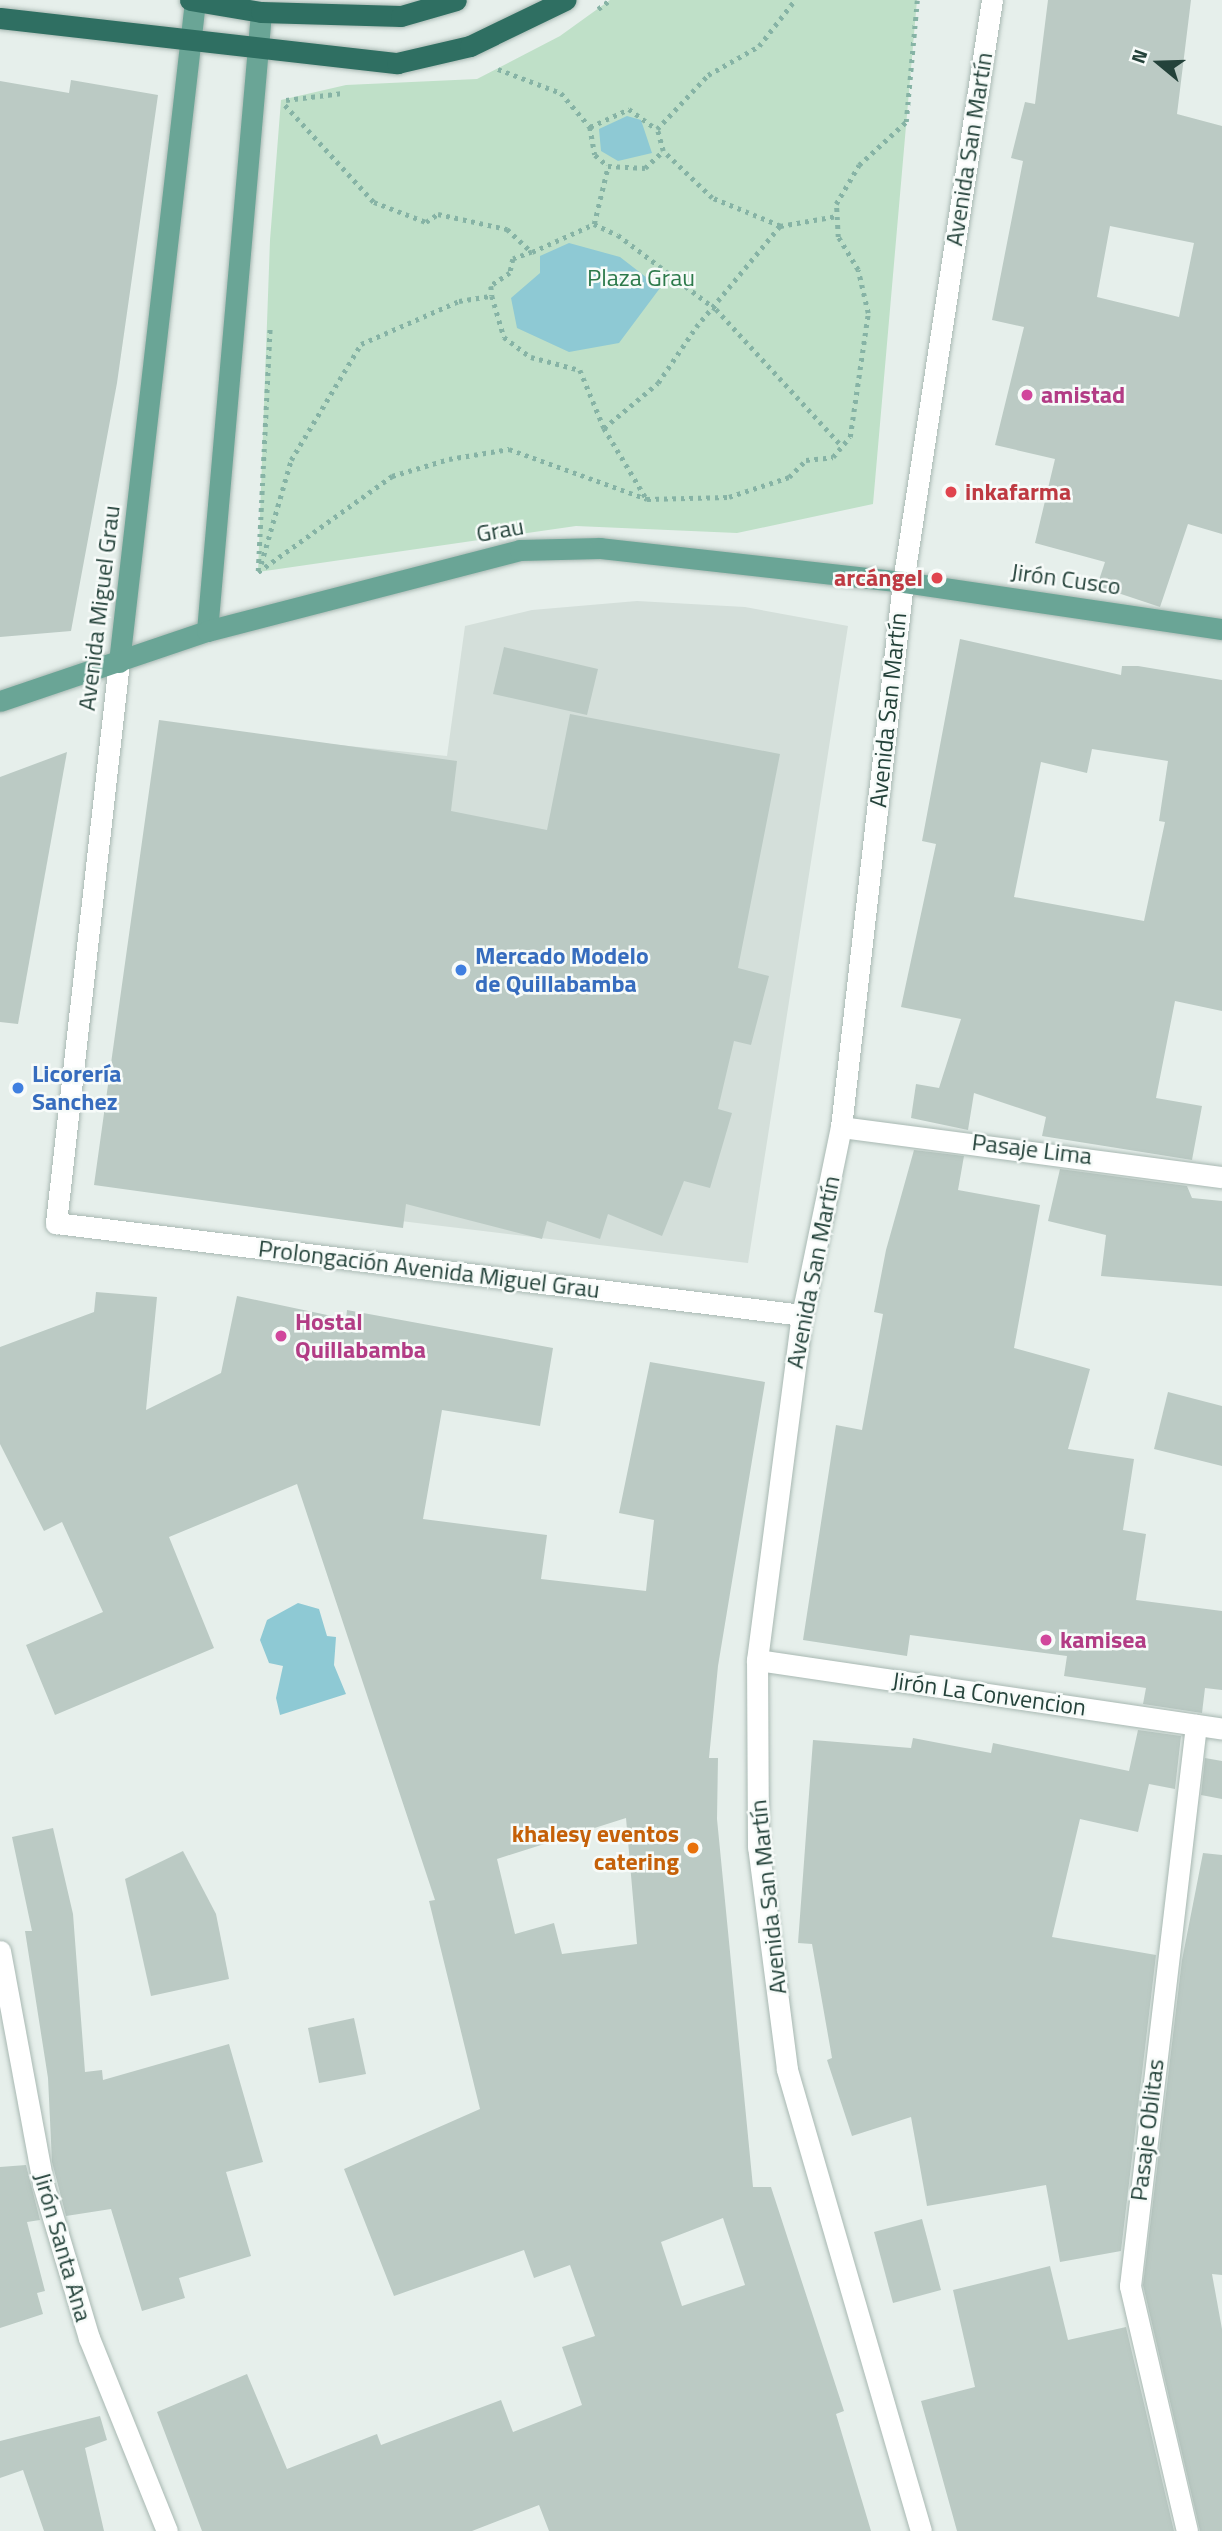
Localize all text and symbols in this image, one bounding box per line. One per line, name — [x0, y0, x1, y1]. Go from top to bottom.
north arrow — [1124, 28, 1194, 98]
text: N — [1123, 45, 1155, 67]
street label: Avenida San Martín — [939, 50, 999, 248]
park label: Plaza Grau — [587, 264, 695, 292]
place label: amistad — [1041, 381, 1125, 409]
marker: amistad — [1019, 387, 1035, 403]
place label: inkafarma — [965, 478, 1071, 506]
marker: inkafarma — [943, 484, 959, 500]
street label: Avenida Miguel Grau — [72, 504, 126, 712]
street label: Grau — [474, 512, 526, 548]
street label: Jirón Cusco — [1009, 557, 1123, 601]
place label: arcángel — [834, 564, 923, 592]
marker: arcángel — [929, 570, 945, 586]
street label: Avenida San Martín — [863, 611, 913, 809]
place label: Mercado Modelo de Quillabamba — [475, 942, 649, 998]
marker: Mercado Modelo de Quillabamba — [453, 962, 469, 978]
place label: Licorería Sanchez — [32, 1060, 121, 1116]
marker: Licorería Sanchez — [10, 1080, 26, 1096]
street label: Pasaje Lima — [970, 1127, 1094, 1171]
street label: Avenida San Martín — [780, 1173, 846, 1371]
street label: Prolongación Avenida Miguel Grau — [257, 1234, 601, 1304]
place label: Hostal Quillabamba — [295, 1308, 426, 1364]
marker: Hostal Quillabamba — [273, 1328, 289, 1344]
place label: kamisea — [1060, 1626, 1147, 1654]
marker: kamisea — [1038, 1632, 1054, 1648]
street label: Jirón La Convencion — [890, 1666, 1088, 1722]
street label: Avenida San Martín — [743, 1798, 793, 1996]
place label: khalesy eventos catering — [512, 1820, 679, 1876]
marker: khalesy eventos catering — [685, 1840, 701, 1856]
street label: Pasaje Oblitas — [1124, 2057, 1170, 2203]
street label: Jirón Santa Ana — [28, 2169, 98, 2325]

